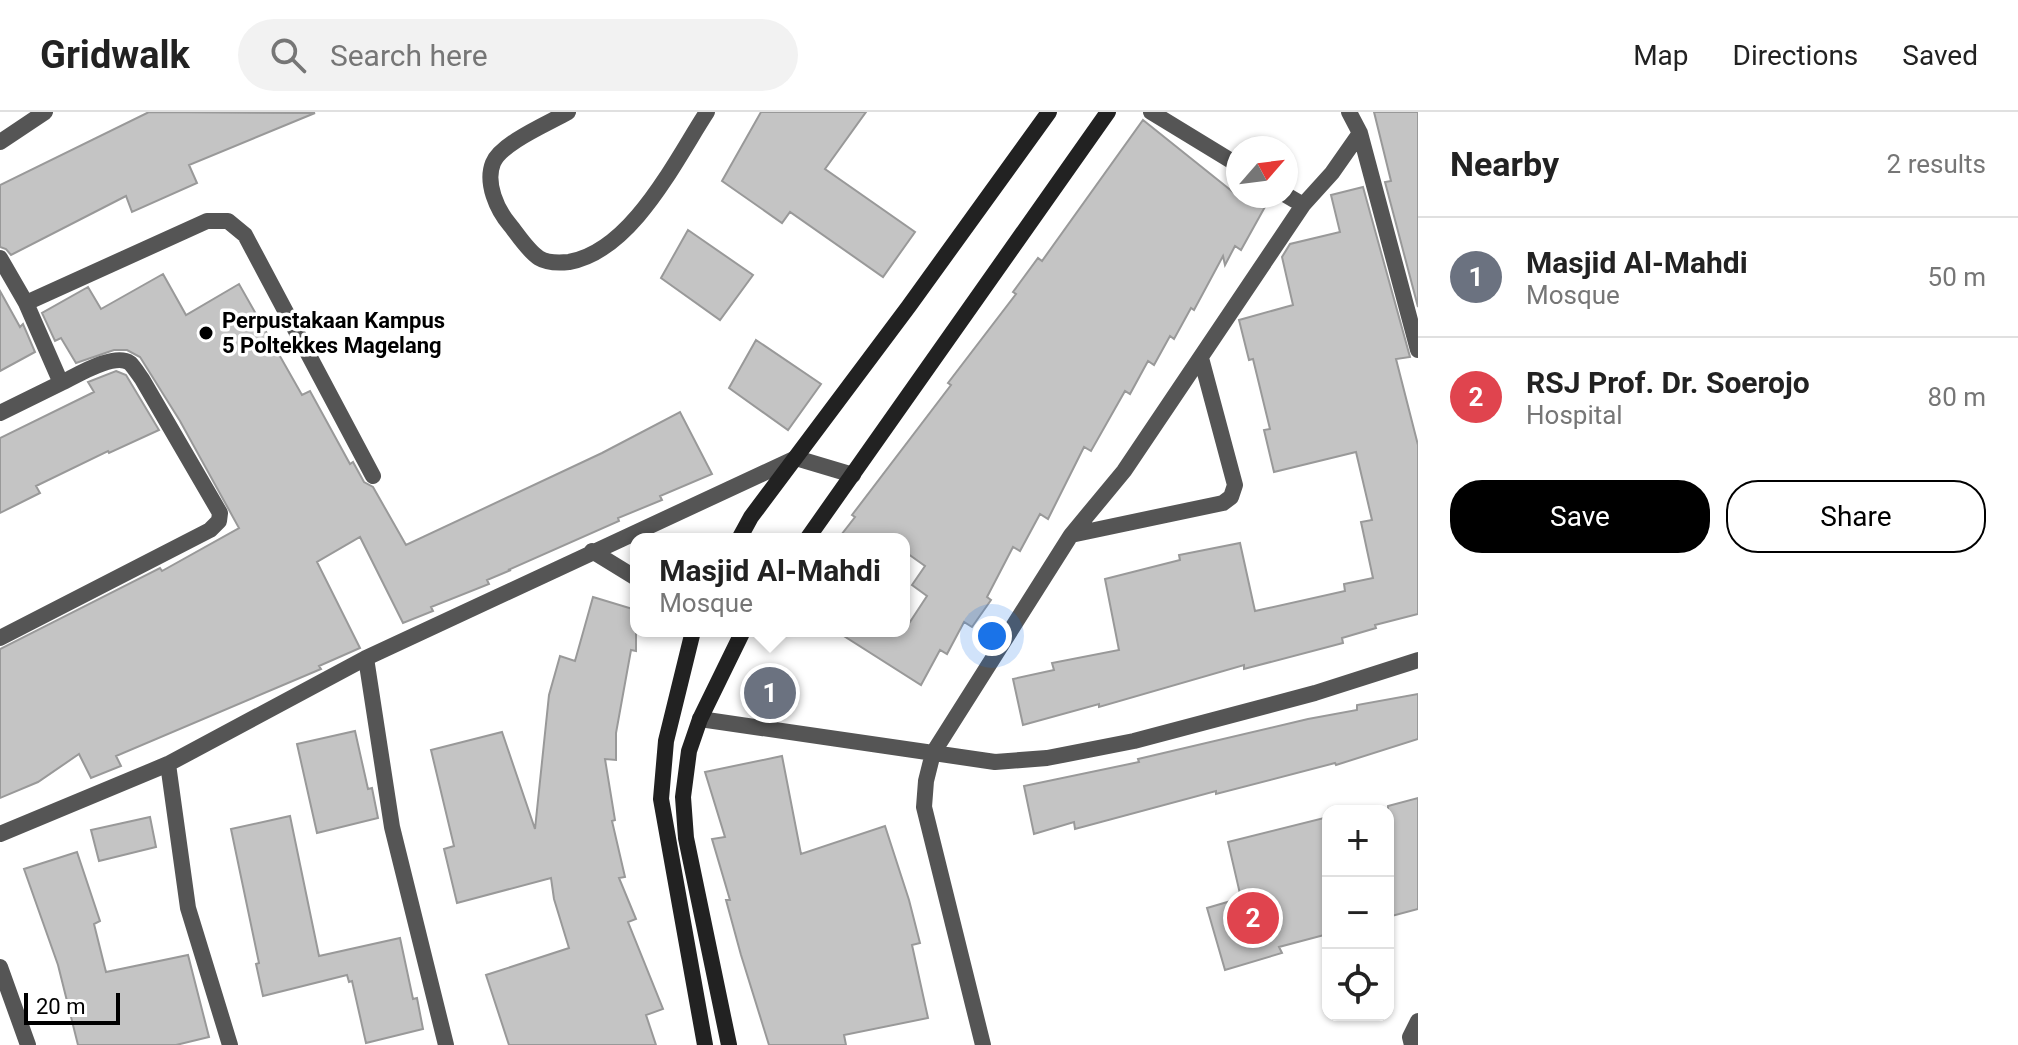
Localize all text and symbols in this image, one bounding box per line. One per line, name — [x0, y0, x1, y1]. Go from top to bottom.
search box — [238, 19, 798, 91]
text: Gridwalk — [40, 33, 190, 77]
icon: search — [266, 33, 310, 77]
text: Search here — [330, 38, 488, 73]
text: Map — [1633, 39, 1689, 72]
text: Directions — [1733, 39, 1858, 72]
text: Saved — [1902, 39, 1978, 72]
north arrow — [1226, 136, 1298, 208]
text: Nearby — [1450, 144, 1559, 184]
text: 2 results — [1887, 149, 1986, 179]
text: Masjid Al-Mahdi — [1526, 245, 1748, 280]
text: 1 — [1469, 262, 1483, 292]
text: 50 m — [1928, 262, 1986, 292]
text: Mosque — [1526, 280, 1620, 310]
place label: Perpustakaan Kampus 5 Poltekkes Magelang — [222, 308, 445, 358]
marker: Perpustakaan Kampus 5 Poltekkes Magelang — [197, 324, 215, 342]
text: RSJ Prof. Dr. Soerojo — [1526, 365, 1810, 400]
text: 2 — [1469, 382, 1483, 412]
text: 80 m — [1928, 382, 1986, 412]
text: Hospital — [1526, 400, 1623, 430]
button: Save — [1450, 480, 1710, 553]
button: Share — [1726, 480, 1986, 553]
popup — [630, 533, 910, 637]
text: Masjid Al-Mahdi — [659, 553, 881, 588]
text: Mosque — [659, 588, 753, 618]
your location — [972, 616, 1012, 656]
pin: 1 — [744, 663, 796, 723]
map controls — [1322, 805, 1394, 1021]
button: + — [1322, 805, 1394, 877]
button: − — [1322, 877, 1394, 949]
pin: 2 — [1227, 888, 1279, 948]
button: locate — [1322, 949, 1394, 1021]
scale bar — [24, 989, 120, 1025]
text: 20 m — [36, 994, 85, 1019]

